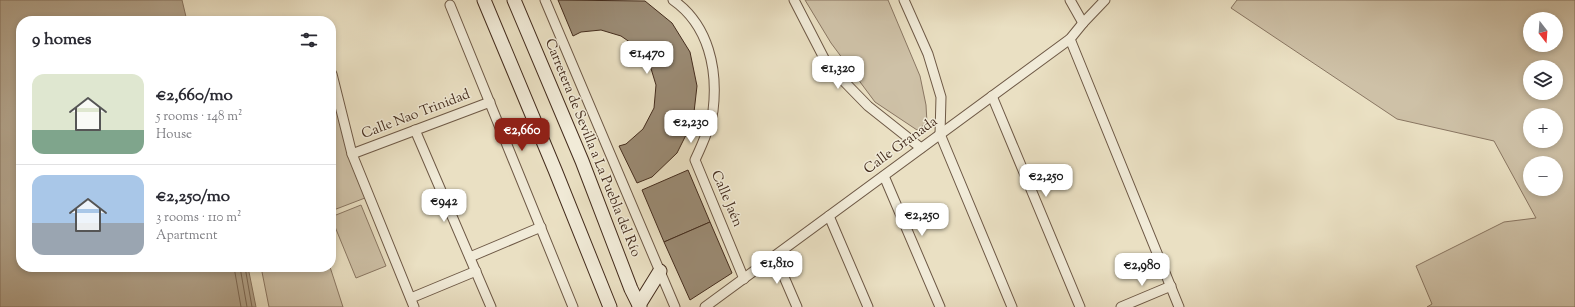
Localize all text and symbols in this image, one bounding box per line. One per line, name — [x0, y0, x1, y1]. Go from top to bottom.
north arrow — [1523, 12, 1563, 52]
map controls — [1523, 12, 1563, 196]
text: 9 homes — [32, 28, 91, 52]
icon: filters — [298, 29, 320, 51]
street label: Carretera de Sevilla a La Puebla del Río — [539, 36, 645, 260]
pin: €1,470 — [614, 41, 680, 75]
text: €1,470 — [629, 45, 665, 63]
pin: €1,320 — [805, 56, 871, 90]
text: €1,320 — [821, 60, 855, 78]
button: layers — [1523, 60, 1563, 100]
text: €2,660/mo — [156, 84, 233, 108]
street label: Calle Nao Trinidad — [359, 85, 473, 145]
icon: home — [64, 90, 112, 138]
text: 5 rooms · 148 m² — [156, 108, 242, 126]
button: + — [1523, 108, 1563, 148]
pin: €2,230 — [658, 110, 724, 144]
street label: Calle Granada — [860, 112, 942, 180]
text: €2,230 — [673, 114, 709, 132]
pin: €2,660 — [489, 118, 555, 152]
text: €2,660 — [504, 122, 540, 140]
text: House — [156, 126, 192, 144]
button: − — [1523, 156, 1563, 196]
pin: €2,250 — [1013, 164, 1079, 198]
street label: Calle Jaén — [705, 168, 747, 230]
text: €2,250 — [1029, 168, 1063, 186]
text: €2,250/mo — [156, 185, 230, 209]
pin: €942 — [420, 189, 468, 223]
icon: home — [64, 191, 112, 239]
text: €942 — [431, 193, 457, 211]
pin: €2,250 — [889, 203, 955, 237]
text: €2,250 — [905, 207, 939, 225]
text: 3 rooms · 110 m² — [156, 209, 241, 227]
text: Apartment — [156, 227, 217, 245]
pin: €1,810 — [744, 251, 810, 285]
pin: €2,980 — [1109, 253, 1175, 287]
text: €1,810 — [760, 255, 794, 273]
text: €2,980 — [1124, 257, 1160, 275]

